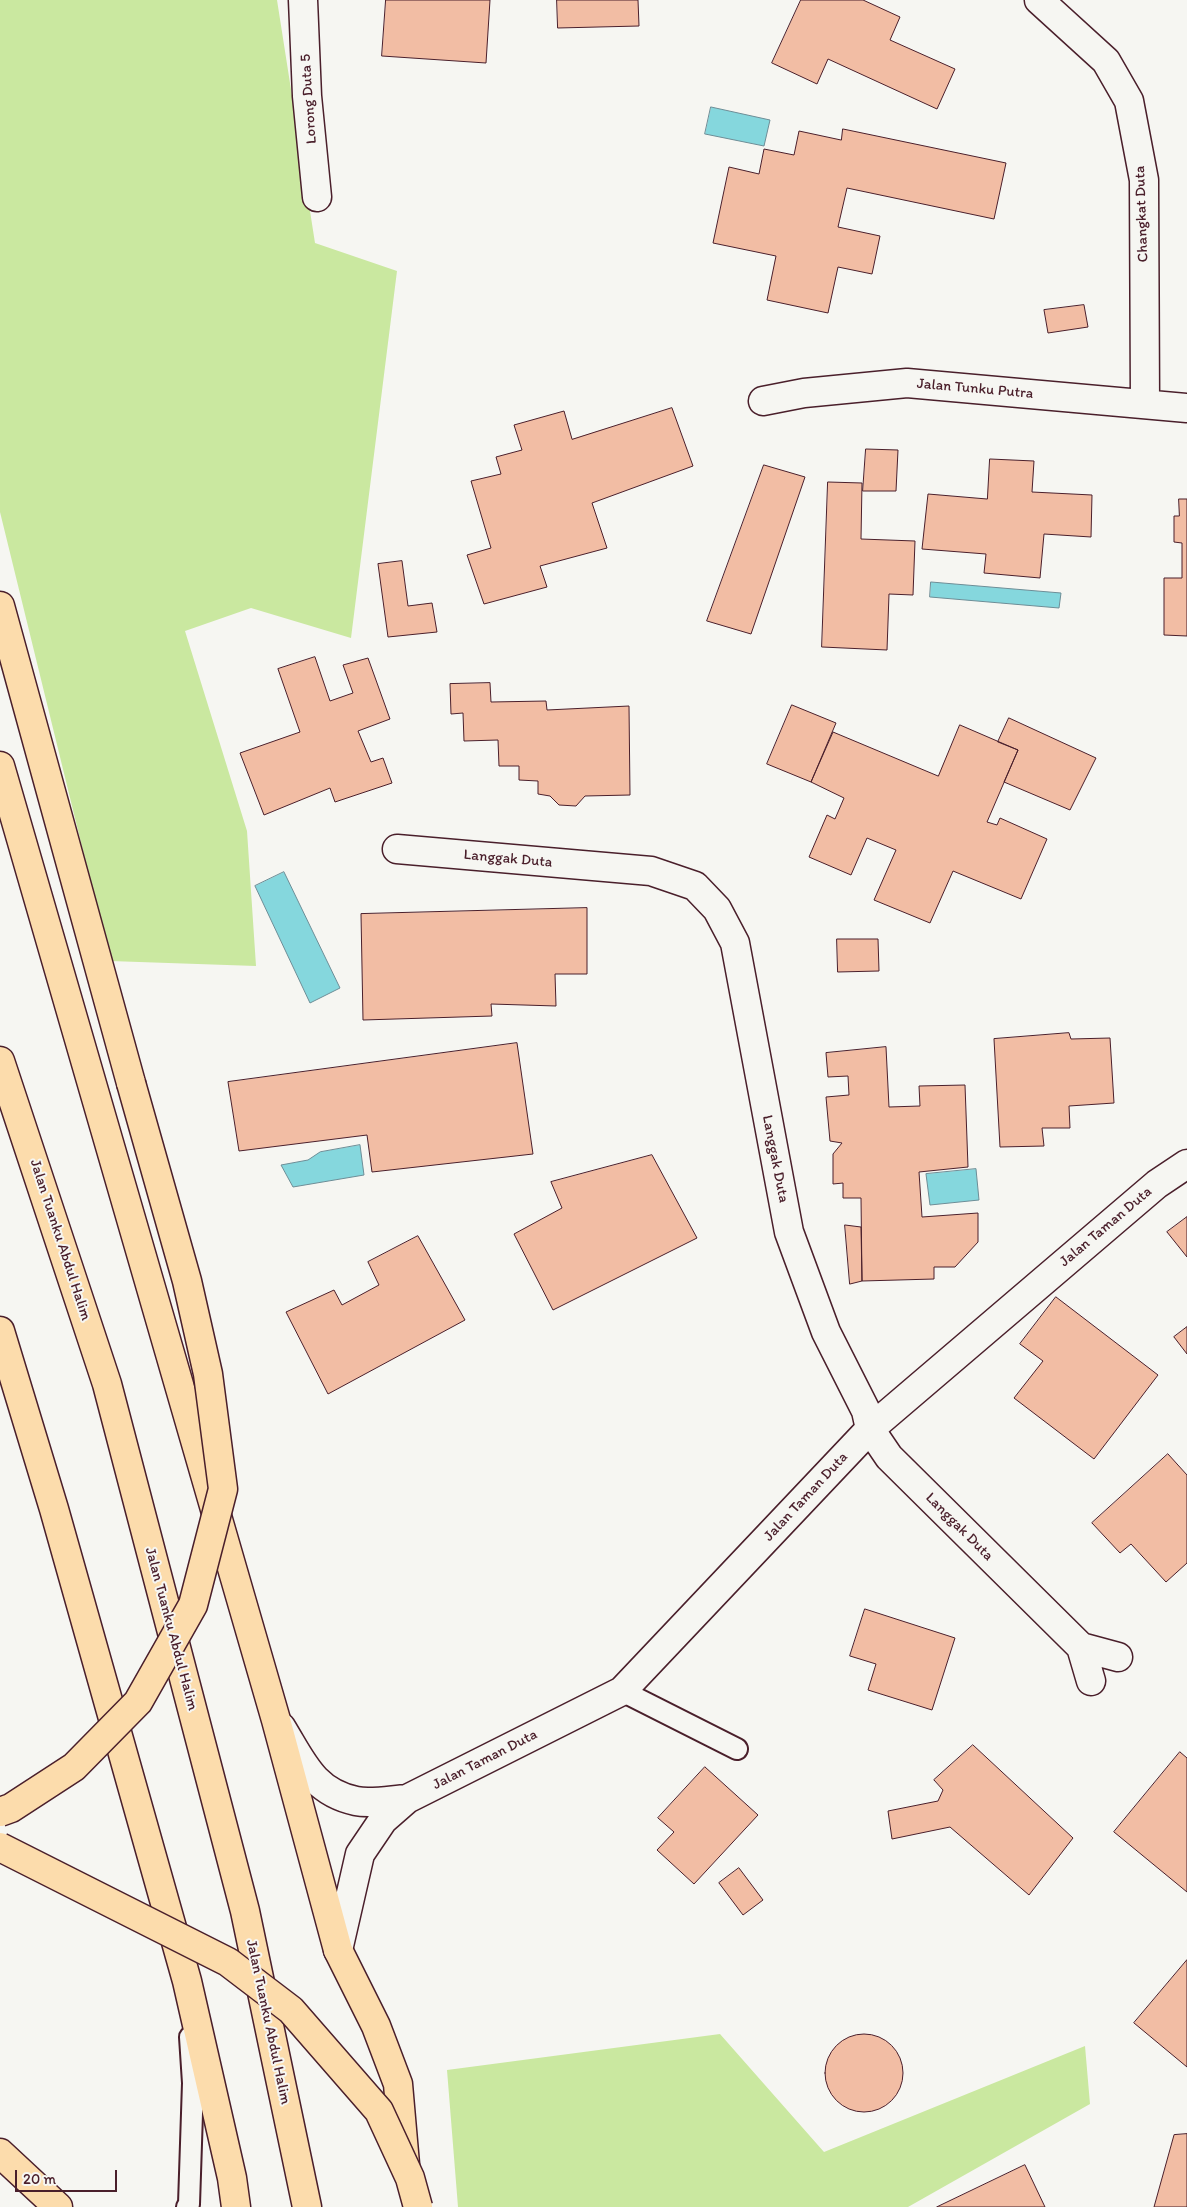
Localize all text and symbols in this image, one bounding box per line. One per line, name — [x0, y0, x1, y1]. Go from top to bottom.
street label: Lorong Duta 5 — [297, 53, 321, 145]
street label: Changkat Duta — [1131, 165, 1153, 263]
street label: Jalan Tunku Putra — [916, 375, 1034, 403]
street label: Langgak Duta — [463, 846, 553, 872]
street label: Langgak Duta — [758, 1114, 792, 1204]
street label: Jalan Tuanku Abdul Halim — [25, 1157, 95, 1323]
street label: Jalan Taman Duta — [1056, 1183, 1156, 1271]
street label: Jalan Taman Duta — [760, 1449, 852, 1545]
street label: Langgak Duta — [921, 1489, 997, 1565]
street label: Jalan Tuanku Abdul Halim — [141, 1545, 201, 1713]
street label: Jalan Taman Duta — [430, 1726, 540, 1794]
street label: Jalan Tuanku Abdul Halim — [242, 1938, 294, 2106]
scale bar — [18, 2160, 120, 2192]
text: 20 m — [23, 2170, 56, 2188]

